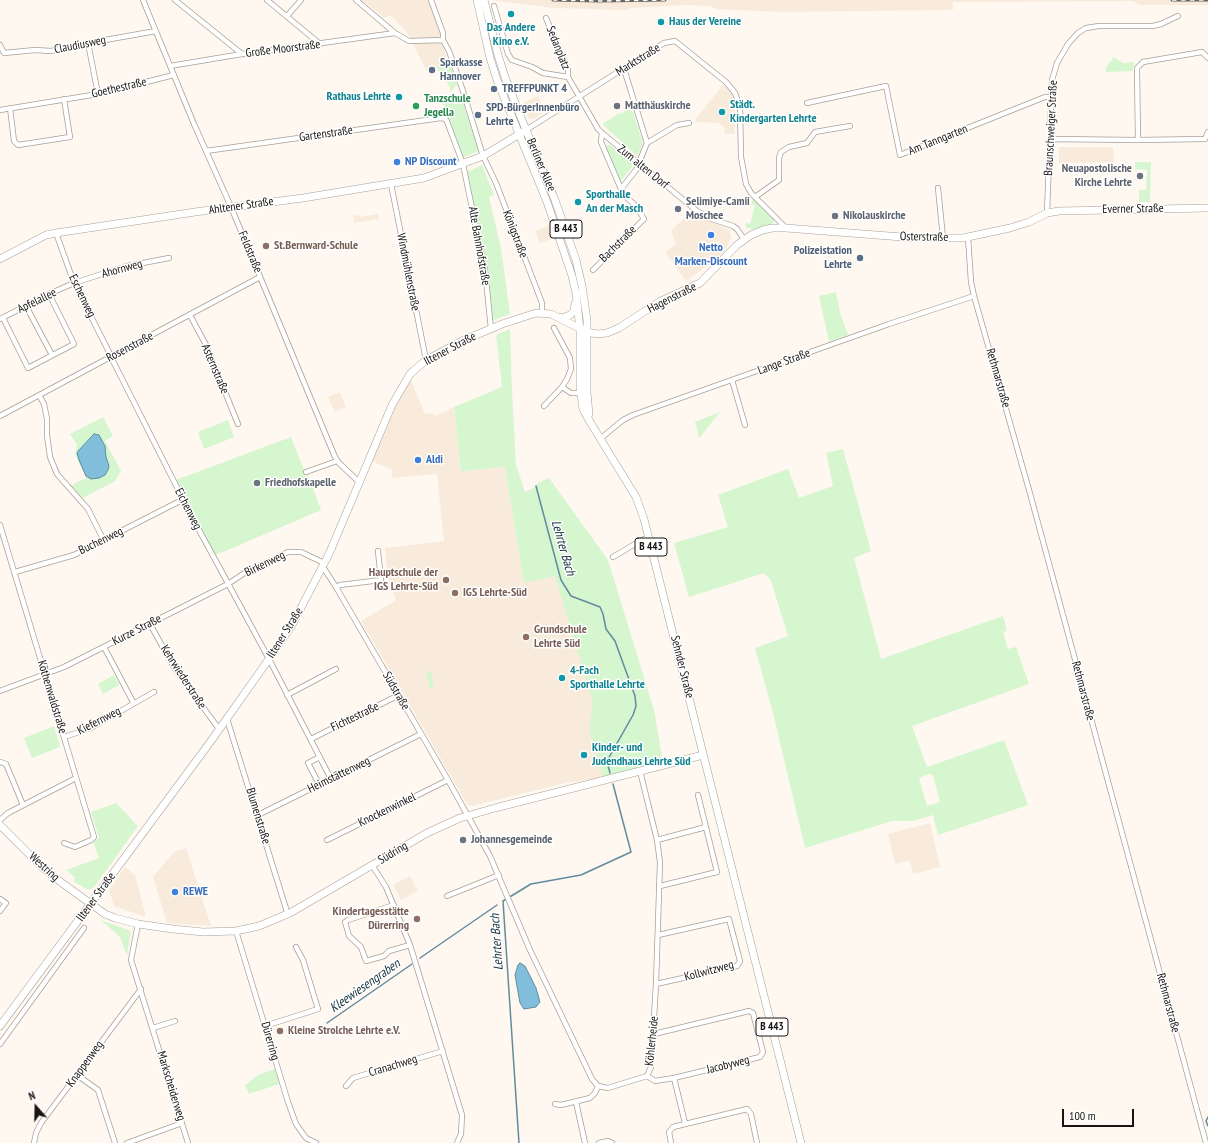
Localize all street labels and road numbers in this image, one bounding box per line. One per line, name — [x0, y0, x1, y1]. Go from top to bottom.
street label: Sedanplatz — [543, 24, 573, 72]
street label: Claudiusweg — [53, 33, 107, 57]
street label: Große Moorstraße — [245, 37, 321, 61]
street label: Marktstraße — [613, 41, 663, 79]
street label: Goethestraße — [90, 75, 148, 101]
street label: Braunschweiger Straße — [1041, 80, 1061, 176]
street label: Am Tanngarten — [906, 122, 970, 158]
street label: Gartenstraße — [298, 123, 354, 145]
street label: Berliner Allee — [523, 136, 559, 194]
street label: Zum alten Dorf — [614, 142, 672, 192]
street label: Ahltener Straße — [208, 194, 274, 218]
street label: Everner Straße — [1102, 201, 1164, 217]
street label: Alte Bahnhofstraße — [465, 205, 493, 287]
street label: Königstraße — [499, 208, 531, 260]
road number: B 443 — [550, 220, 582, 238]
street label: Bachstraße — [597, 223, 639, 265]
street label: Feldstraße — [235, 229, 265, 275]
street label: Osterstraße — [900, 229, 948, 245]
street label: Windmühlenstraße — [393, 232, 423, 312]
street label: Ahornweg — [100, 257, 144, 281]
street label: Eschenweg — [65, 272, 99, 320]
street label: Hagenstraße — [645, 280, 699, 316]
street label: Apfelallee — [15, 285, 59, 317]
street label: Rosenstraße — [104, 329, 156, 365]
street label: Iltener Straße — [421, 329, 479, 369]
street label: Asternstraße — [198, 342, 232, 396]
street label: Lange Straße — [756, 346, 812, 378]
street label: Rethmarstraße — [983, 347, 1013, 409]
street label: Eichenweg — [171, 486, 205, 532]
street label: Buchenweg — [76, 524, 126, 558]
road number: B 443 — [635, 538, 667, 556]
street label: Birkenweg — [242, 548, 288, 580]
street label: Iltener Straße — [264, 605, 306, 661]
street label: Kurze Straße — [110, 612, 164, 648]
street label: Sehnder Straße — [667, 634, 697, 700]
street label: Kehrwiederstraße — [157, 642, 209, 712]
street label: Köthenwaldstraße — [34, 659, 70, 735]
street label: Rethmarstraße — [1068, 660, 1098, 722]
street label: Südstraße — [379, 669, 413, 713]
street label: Fichtestraße — [329, 699, 381, 735]
street label: Kiefernweg — [75, 704, 123, 738]
street label: Heimstättenweg — [305, 754, 373, 796]
street label: Blumenstraße — [243, 786, 273, 846]
street label: Knockenwinkel — [356, 790, 418, 830]
street label: Südring — [376, 839, 410, 867]
street label: Westring — [26, 850, 62, 884]
street label: Iltener Straße — [73, 870, 119, 924]
street label: Kollwitzweg — [683, 958, 735, 984]
street label: Rethmarstraße — [1153, 972, 1183, 1034]
street label: Köhlerheide — [642, 1015, 662, 1067]
road number: B 443 — [756, 1018, 788, 1036]
street label: Dürerring — [258, 1020, 282, 1062]
street label: Knappenweg — [63, 1038, 107, 1090]
street label: Markscheiderweg — [154, 1049, 188, 1123]
street label: Cranachweg — [367, 1052, 419, 1080]
street label: Jacobyweg — [705, 1053, 751, 1077]

